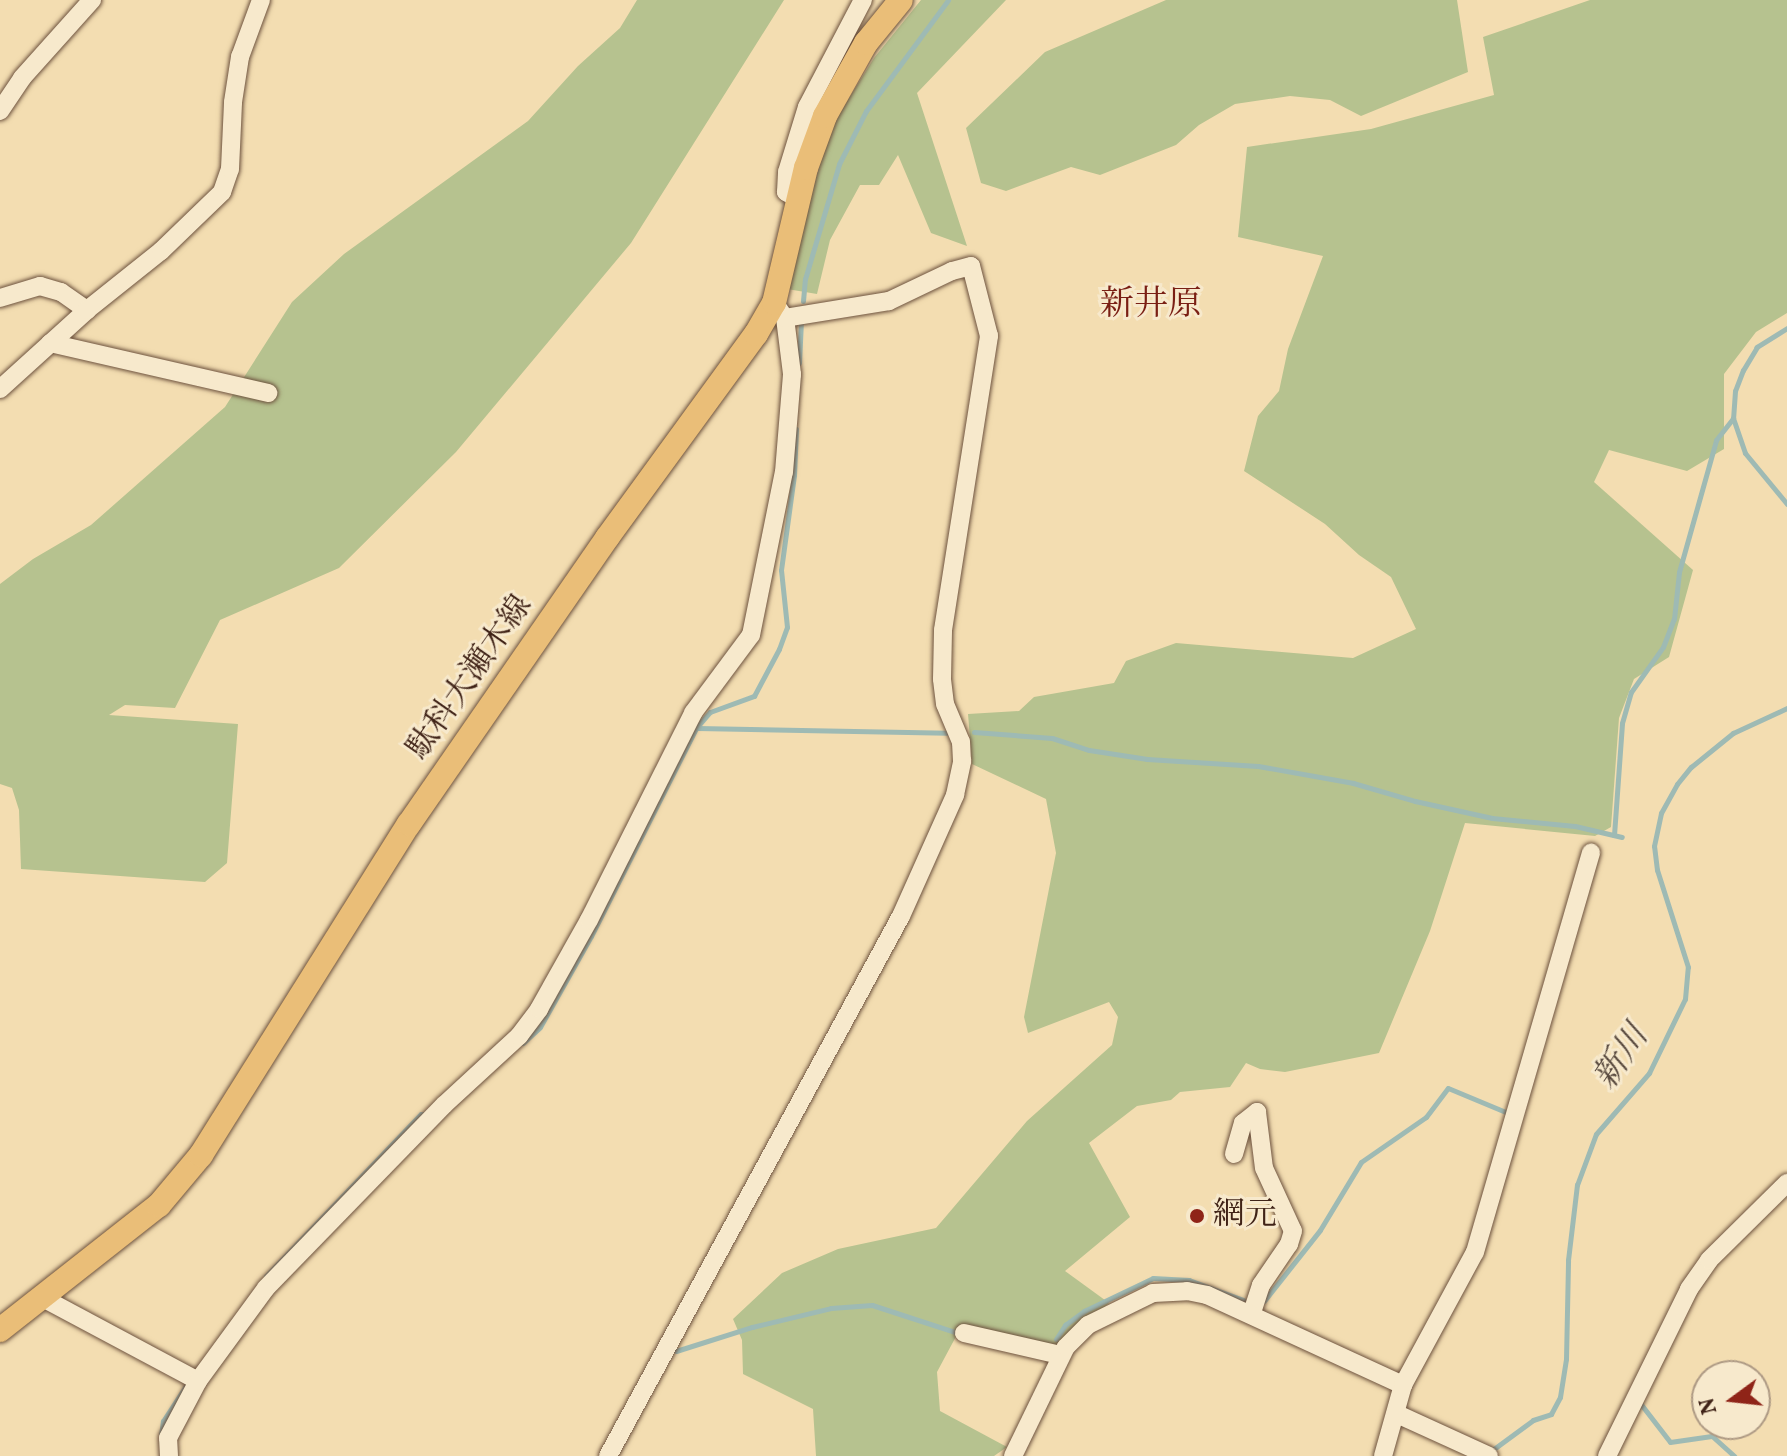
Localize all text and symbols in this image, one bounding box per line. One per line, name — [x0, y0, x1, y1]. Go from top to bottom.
district label: 新井原 — [1100, 286, 1202, 326]
street label: 駄科大瀬木線 — [400, 588, 542, 768]
water label: 新川 — [1586, 1018, 1658, 1098]
place label: 網元 — [1213, 1197, 1277, 1235]
marker: 網元 — [1188, 1207, 1206, 1225]
north arrow — [1691, 1360, 1771, 1440]
text: N — [1692, 1394, 1726, 1418]

